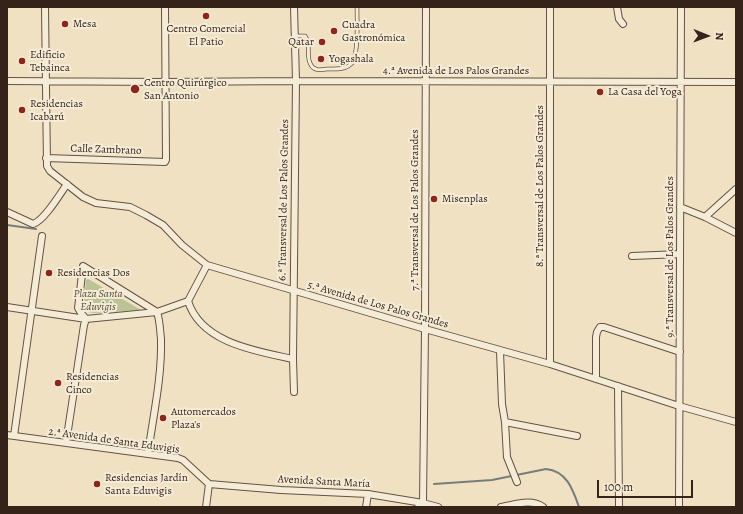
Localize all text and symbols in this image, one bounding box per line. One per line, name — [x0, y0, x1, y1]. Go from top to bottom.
marker: Centro Comercial El Patio — [201, 11, 211, 21]
north arrow — [687, 16, 727, 56]
place label: Mesa — [73, 17, 97, 31]
place label: Cuadra Gastronómica — [342, 18, 405, 44]
marker: Mesa — [60, 19, 70, 29]
place label: Centro Comercial El Patio — [167, 22, 245, 48]
marker: Cuadra Gastronómica — [329, 26, 339, 36]
text: N — [712, 32, 727, 40]
place label: Qatar — [288, 35, 314, 49]
marker: Qatar — [317, 37, 327, 47]
place label: Edificio Tebainca — [30, 48, 70, 74]
place label: Yogashala — [329, 52, 374, 66]
marker: Yogashala — [316, 54, 326, 64]
marker: Edificio Tebainca — [17, 56, 27, 66]
street label: 4.ª Avenida de Los Palos Grandes — [383, 64, 529, 78]
place label: Centro Quirúrgico San Antonio — [144, 76, 227, 102]
marker: Centro Quirúrgico San Antonio — [129, 83, 141, 95]
place label: La Casa del Yoga — [608, 85, 682, 99]
marker: La Casa del Yoga — [595, 87, 605, 97]
place label: Residencias Icabarú — [30, 97, 83, 123]
marker: Residencias Icabarú — [17, 105, 27, 115]
street label: 8.ª Transversal de Los Palos Grandes — [533, 105, 547, 267]
street label: 6.ª Transversal de Los Palos Grandes — [276, 119, 292, 281]
street label: 7.ª Transversal de Los Palos Grandes — [408, 129, 422, 291]
street label: Calle Zambrano — [70, 142, 142, 158]
street label: 9.ª Transversal de Los Palos Grandes — [663, 176, 677, 338]
place label: Misenplas — [442, 192, 488, 206]
marker: Misenplas — [429, 194, 439, 204]
place label: Residencias Dos — [57, 266, 130, 280]
marker: Residencias Dos — [44, 268, 54, 278]
street label: 5.ª Avenida de Los Palos Grandes — [306, 279, 450, 331]
park label: Plaza Santa Eduvigis — [74, 287, 122, 313]
place label: Residencias Cinco — [66, 370, 119, 396]
marker: Residencias Cinco — [53, 378, 63, 388]
place label: Automercados Plaza's — [171, 405, 236, 431]
marker: Automercados Plaza's — [158, 413, 168, 423]
street label: 2.ª Avenida de Santa Eduvigis — [48, 425, 180, 457]
place label: Residencias Jardín Santa Eduvigis — [105, 471, 188, 497]
scale bar — [599, 472, 695, 498]
street label: Avenida Santa María — [277, 473, 371, 491]
marker: Residencias Jardín Santa Eduvigis — [92, 479, 102, 489]
text: 100 m — [604, 479, 633, 495]

